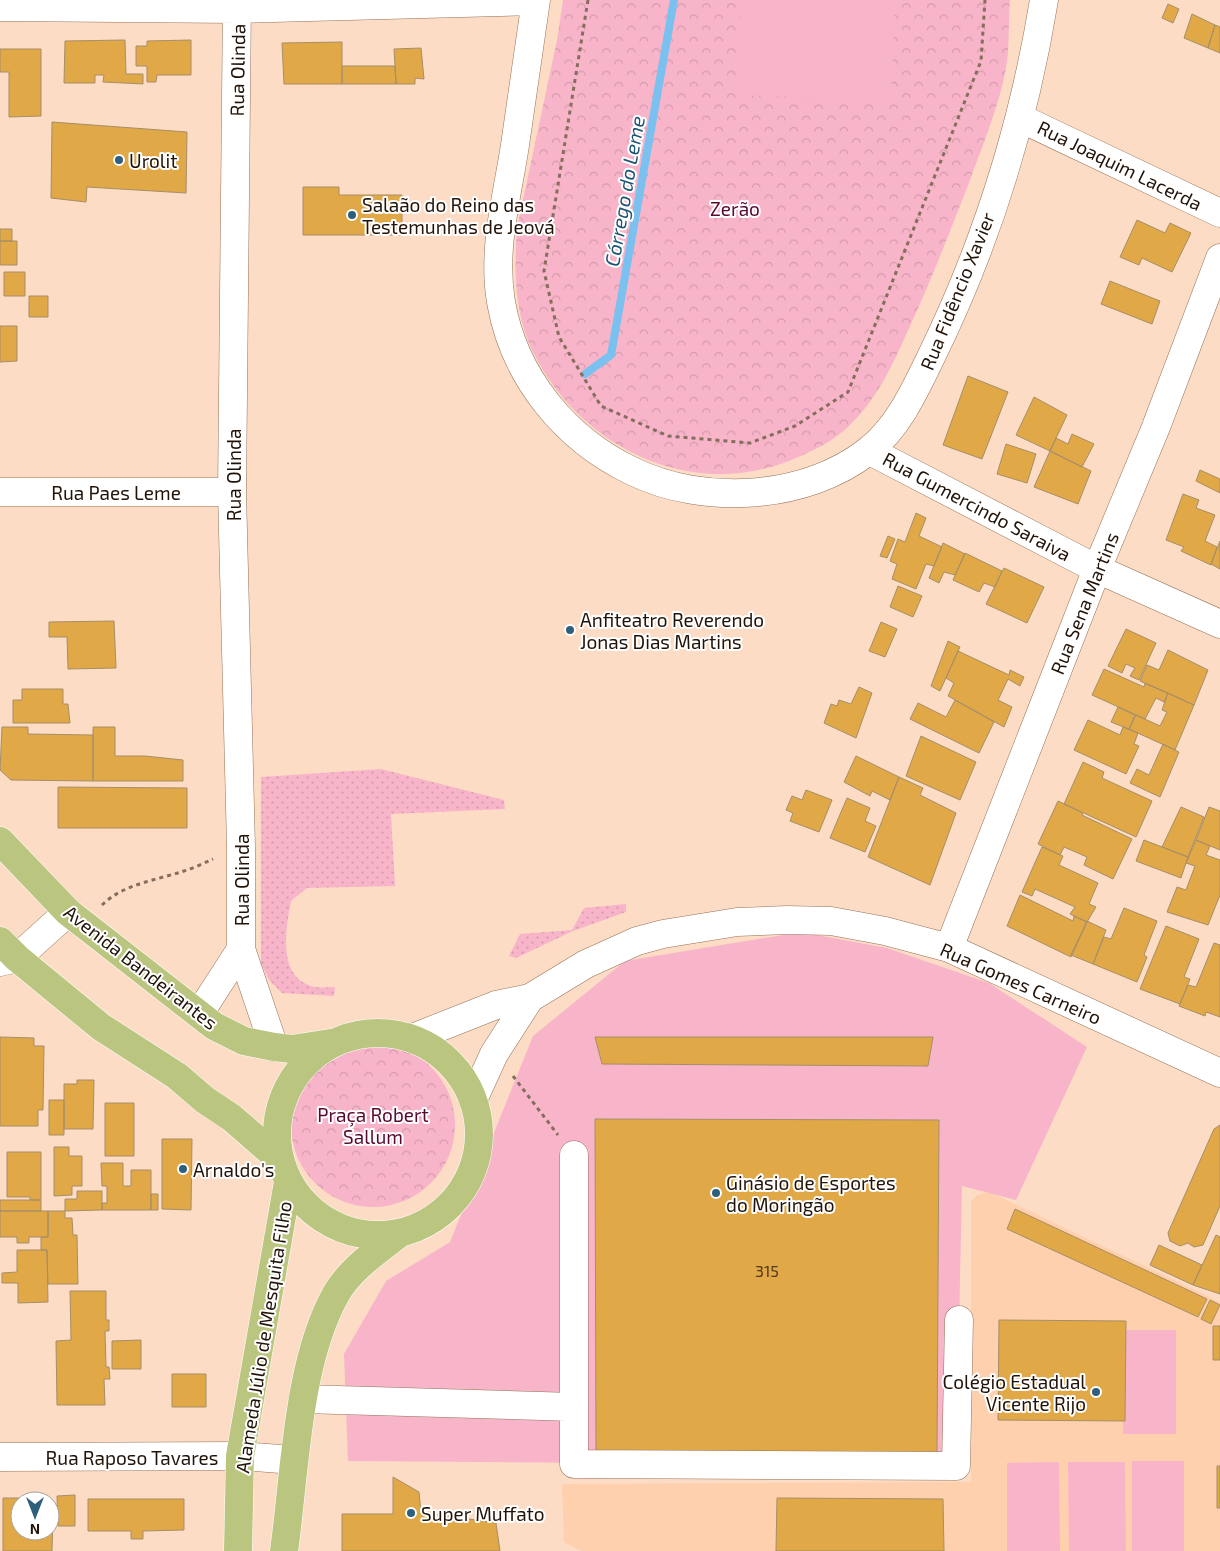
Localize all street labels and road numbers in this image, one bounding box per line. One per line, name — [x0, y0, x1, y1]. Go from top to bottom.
street label: Rua Olinda — [225, 23, 249, 117]
street label: Rua Joaquim Lacerda — [1034, 115, 1206, 215]
street label: Rua Fidêncio Xavier — [915, 208, 999, 373]
street label: Rua Olinda — [222, 429, 245, 521]
street label: Rua Gumercindo Saraiva — [879, 447, 1075, 565]
street label: Rua Paes Leme — [51, 481, 181, 504]
street label: Rua Sena Martins — [1045, 529, 1123, 677]
street label: Rua Olinda — [230, 834, 253, 926]
street label: Avenida Bandeirantes — [60, 900, 222, 1034]
street label: Rua Gomes Carneiro — [937, 937, 1105, 1029]
street label: Alameda Júlio de Mesquita Filho — [230, 1199, 296, 1475]
street label: Rua Raposo Tavares — [46, 1446, 218, 1469]

